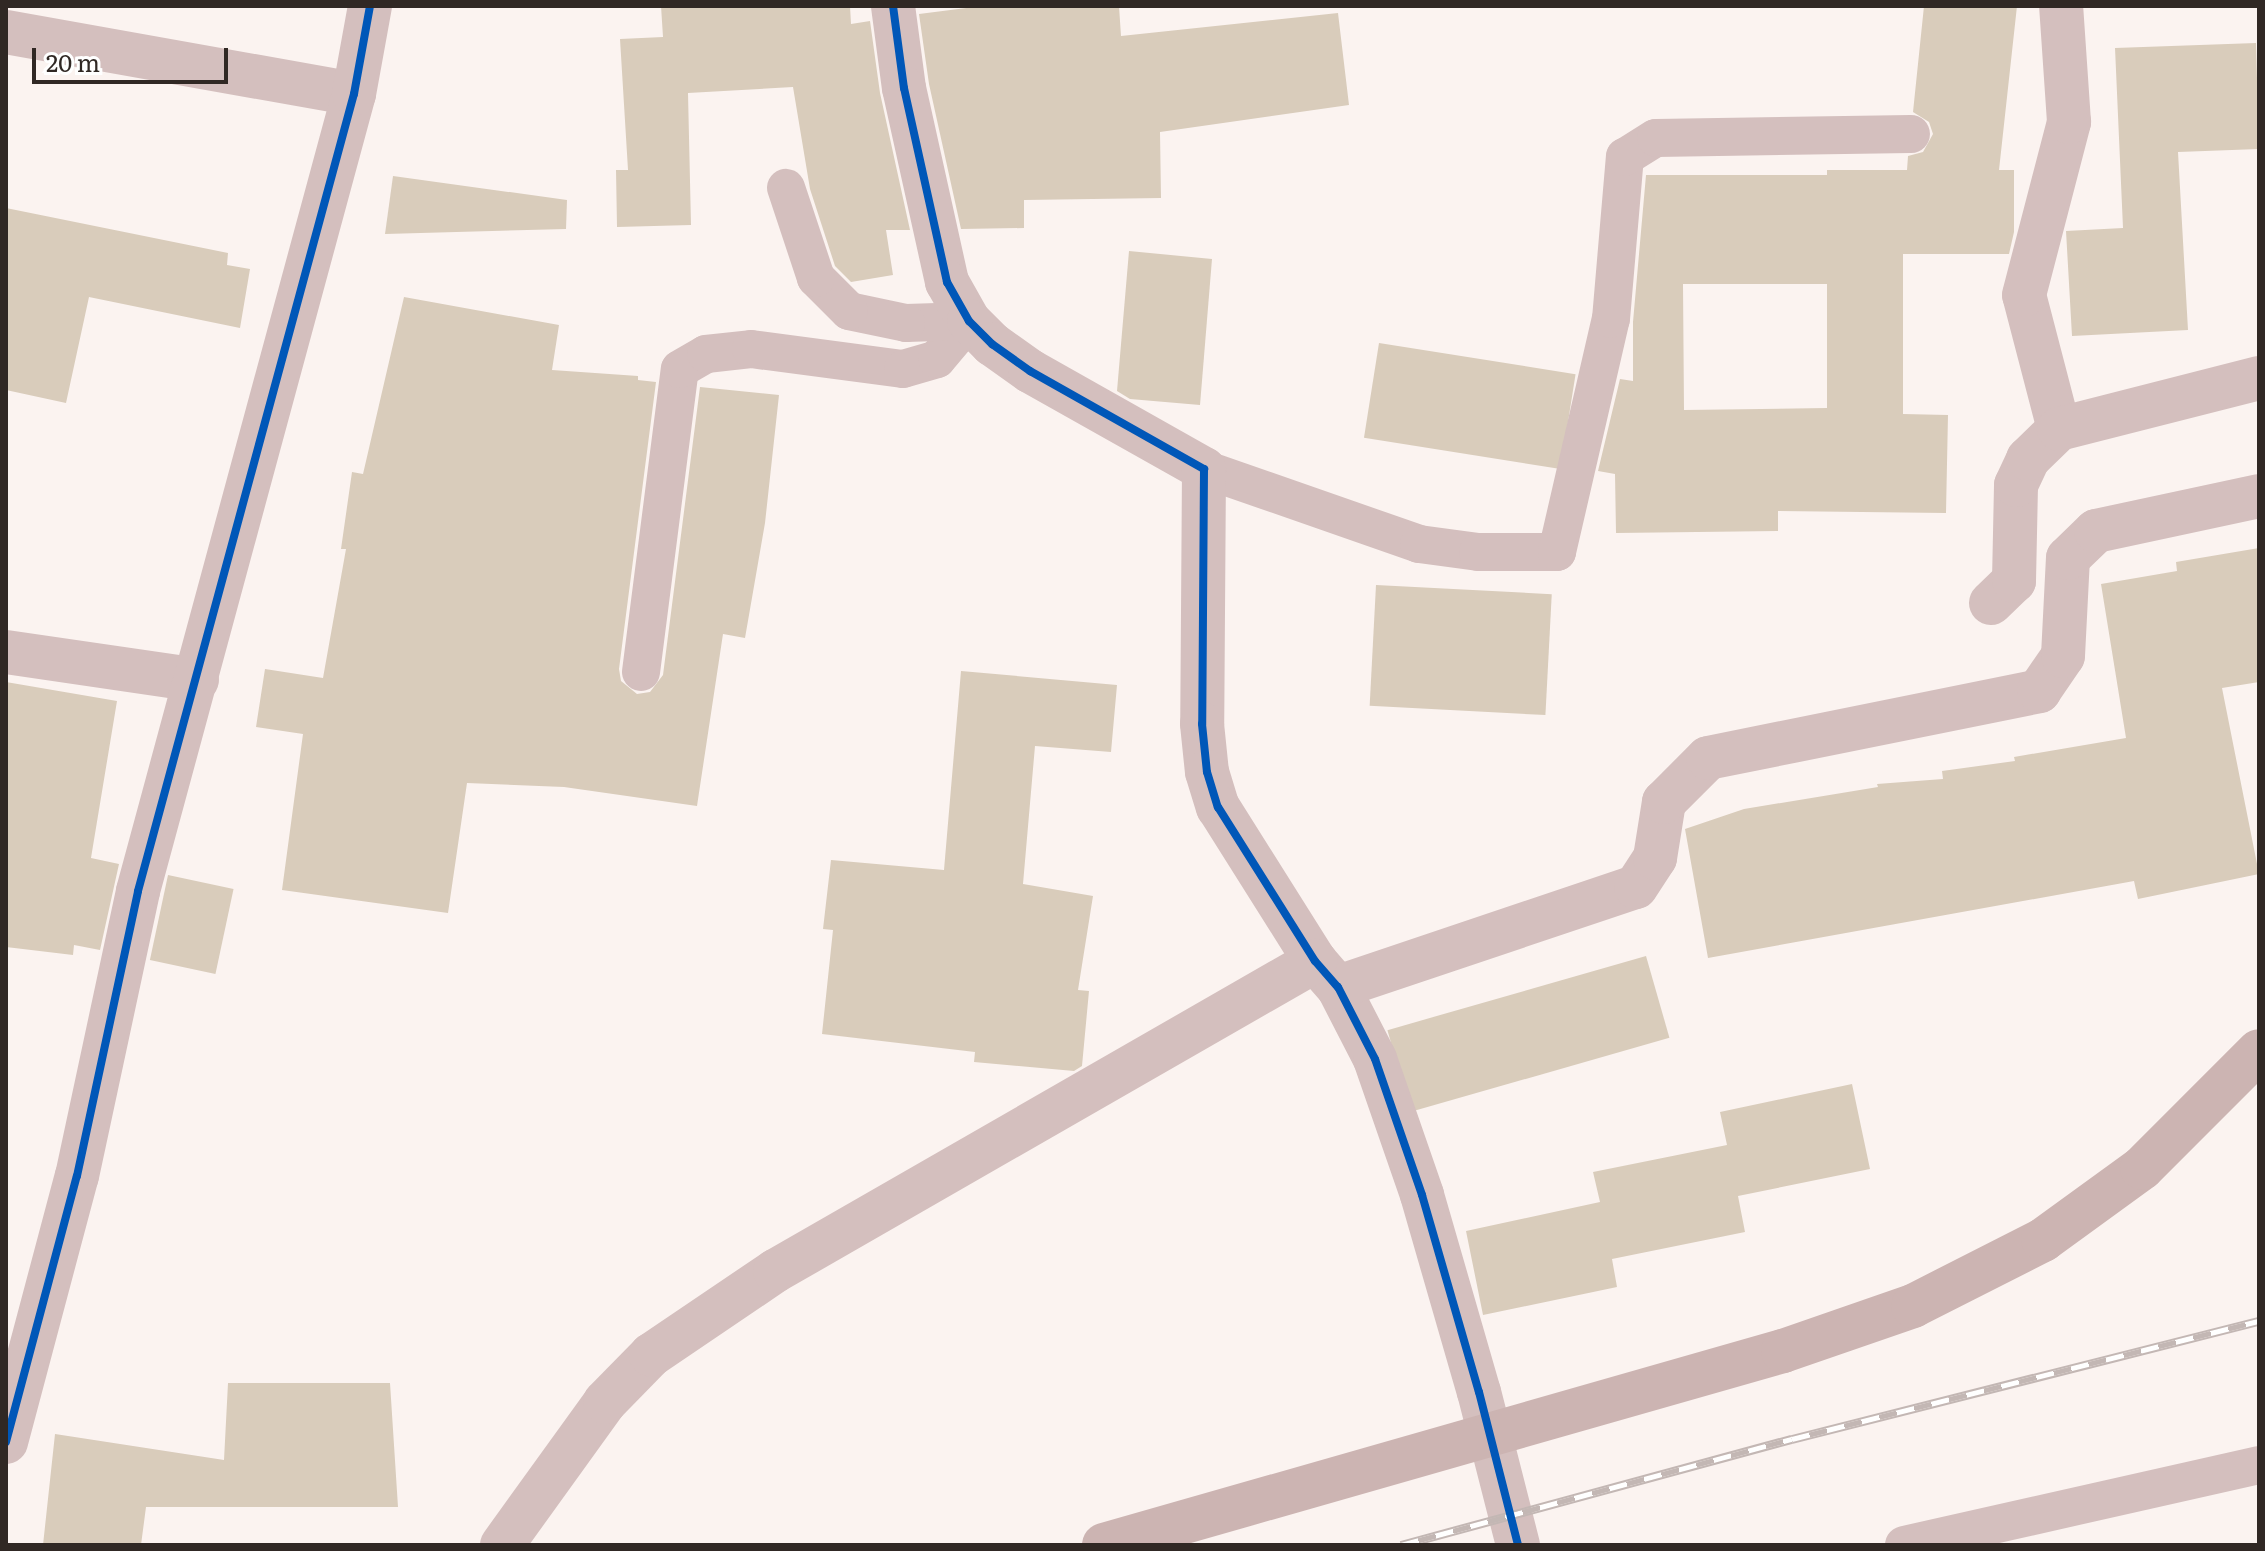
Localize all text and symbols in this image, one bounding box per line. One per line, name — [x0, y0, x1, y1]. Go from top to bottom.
scale bar — [36, 32, 232, 82]
text: 20 m — [46, 44, 100, 79]

